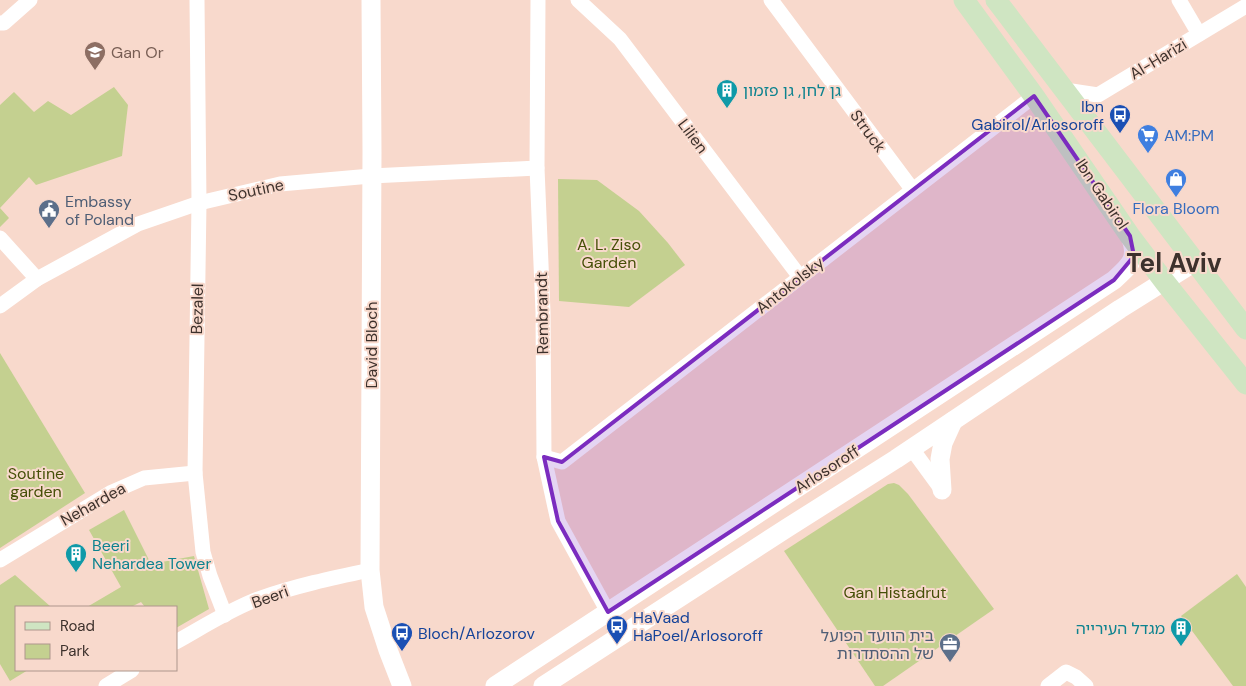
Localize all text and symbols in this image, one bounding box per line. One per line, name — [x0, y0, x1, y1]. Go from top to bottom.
street label: Al-Harizi — [1125, 34, 1191, 84]
school or university icon: Gan Or — [83, 40, 107, 71]
place label: Gan Or — [111, 42, 164, 63]
building icon: גן לחן, גן פזמון — [715, 78, 739, 109]
place label: גן לחן, גן פזמון — [743, 80, 841, 101]
place label: Ibn Gabirol/Arlosoroff — [971, 96, 1104, 135]
bus stop icon: Ibn Gabirol/Arlosoroff — [1108, 103, 1132, 134]
street label: Struck — [845, 105, 891, 157]
street label: Lilien — [673, 115, 713, 157]
supermarket icon: AM:PM — [1136, 123, 1160, 154]
place label: AM:PM — [1164, 125, 1214, 146]
street label: Ibn Gabirol — [1071, 155, 1133, 233]
shop icon: Flora Bloom — [1164, 167, 1188, 198]
street label: Soutine — [226, 174, 286, 206]
place label: Embassy of Poland — [65, 191, 134, 230]
public building icon: Embassy of Poland — [37, 198, 61, 229]
place label: Flora Bloom — [1133, 198, 1219, 219]
park label: A. L. Ziso Garden — [577, 234, 641, 273]
district label: Tel Aviv — [1126, 246, 1222, 280]
street label: Antokolsky — [752, 252, 828, 318]
street label: Rembrandt — [531, 272, 553, 354]
street label: Bezalel — [186, 283, 208, 335]
street label: David Bloch — [361, 301, 382, 389]
street label: Arlosoroff — [791, 440, 863, 498]
park label: Soutine garden — [8, 463, 64, 502]
street label: Nehardea — [57, 477, 129, 531]
place label: Beeri Nehardea Tower — [92, 535, 211, 574]
building icon: Beeri Nehardea Tower — [64, 542, 88, 573]
street label: Beeri — [249, 581, 291, 613]
park label: Gan Histadrut — [843, 582, 947, 603]
legend — [15, 606, 178, 671]
place label: HaVaad HaPoel/Arlosoroff — [633, 607, 763, 646]
bus stop icon: HaVaad HaPoel/Arlosoroff — [605, 614, 629, 645]
text: Road — [60, 616, 95, 636]
building icon: מגדל העירייה — [1169, 616, 1193, 647]
place label: מגדל העירייה — [1076, 618, 1165, 639]
bus stop icon: Bloch/Arlozorov — [390, 621, 414, 652]
place label: Bloch/Arlozorov — [418, 623, 535, 644]
place label: בית הוועד הפועל של ההסתדרות — [821, 625, 934, 664]
office icon: בית הוועד הפועל של ההסתדרות — [938, 632, 962, 663]
text: Park — [60, 641, 90, 661]

